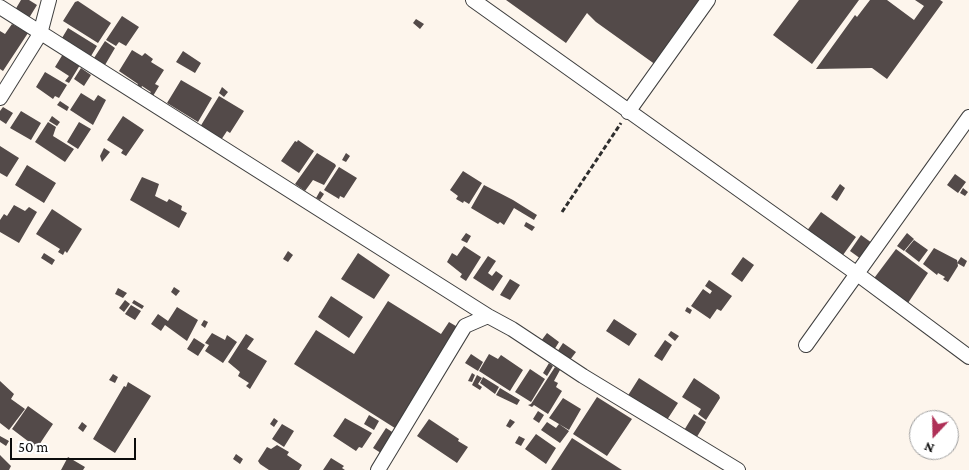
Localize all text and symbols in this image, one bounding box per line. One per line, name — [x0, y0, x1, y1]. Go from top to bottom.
north arrow — [909, 410, 959, 460]
scale bar — [12, 428, 139, 460]
text: 50 m — [18, 439, 48, 455]
text: N — [922, 439, 936, 457]

